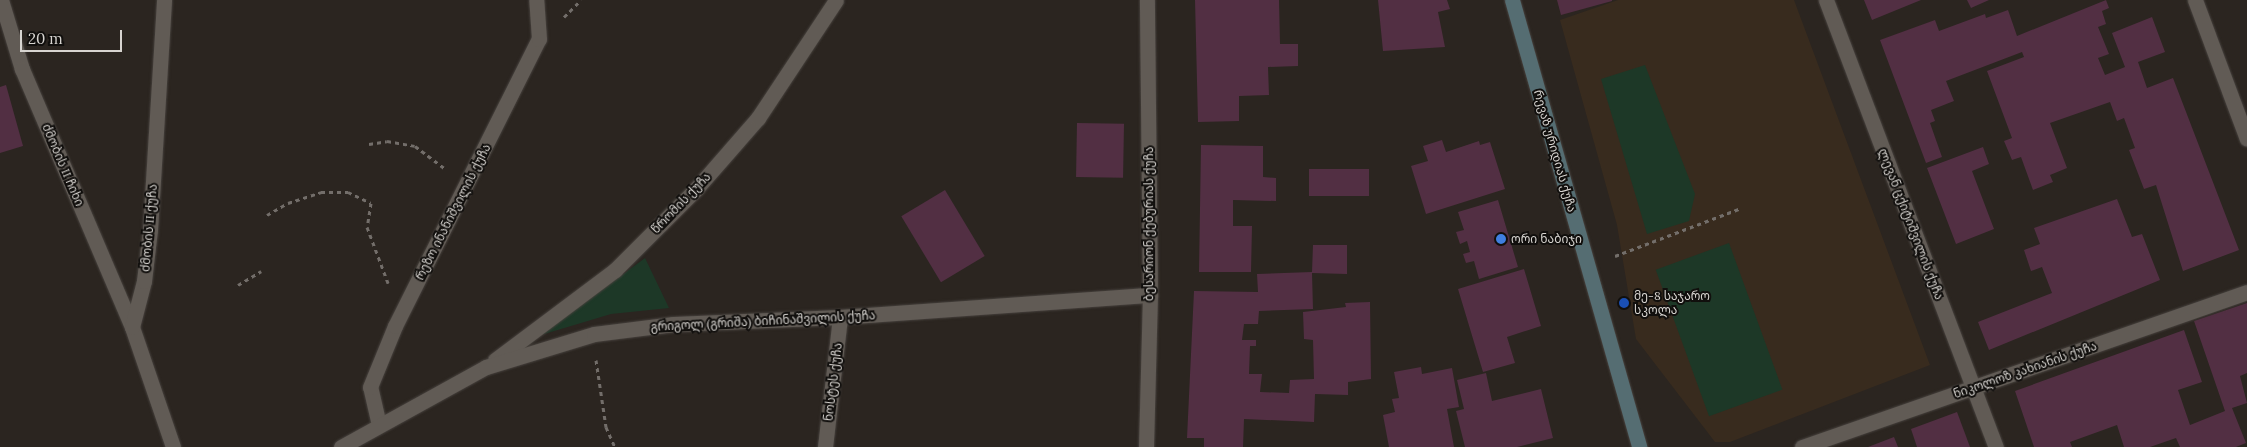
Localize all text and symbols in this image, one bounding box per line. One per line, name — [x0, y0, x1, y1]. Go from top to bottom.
scale bar — [22, 20, 125, 52]
text: 20 m — [28, 29, 63, 48]
street label: რევაზ ურიდიას ქუჩა — [1531, 88, 1579, 214]
street label: ძმობის II ჩიხი — [39, 122, 87, 208]
street label: რეზო ინანიშვილის ქუჩა — [412, 142, 494, 282]
street label: ლევან ცქიტიშვილის ქუჩა — [1875, 146, 1947, 302]
street label: ბესარიონ ქებურიას ქუჩა — [1142, 147, 1156, 301]
street label: წრომის ქუჩა — [648, 170, 714, 236]
street label: ძმობის II ქუჩა — [138, 184, 160, 272]
place label: ორი ნაბიჯი — [1511, 232, 1582, 246]
marker: ორი ნაბიჯი — [1495, 233, 1507, 245]
place label: მე-8 საჯარო სკოლა — [1634, 289, 1710, 317]
marker: მე-8 საჯარო სკოლა — [1618, 297, 1630, 309]
street label: გრიგოლ (გრიშა) ბიჩინაშვილის ქუჩა — [650, 308, 876, 334]
street label: ნიკოლოზ კახიანის ქუჩა — [1952, 339, 2098, 401]
street label: ნოსტეს ქუჩა — [821, 342, 845, 422]

